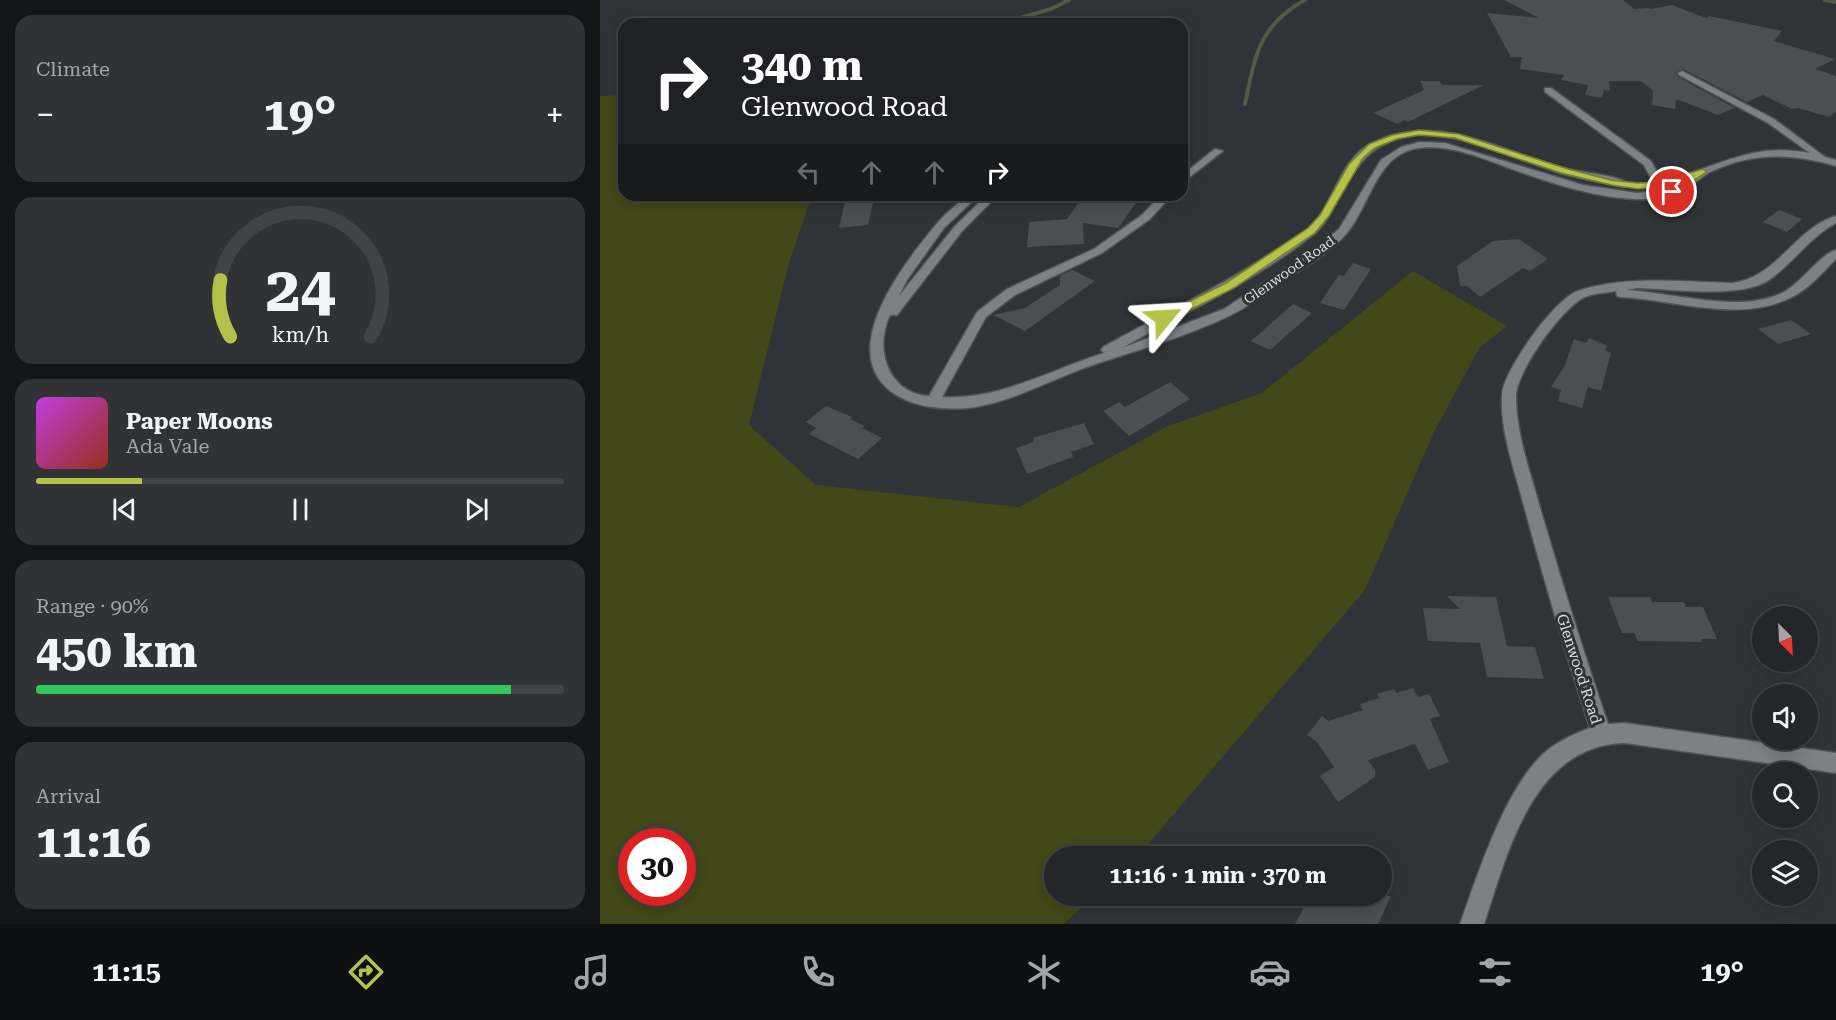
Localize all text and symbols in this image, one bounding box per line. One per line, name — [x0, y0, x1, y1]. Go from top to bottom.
text: 340 m — [741, 41, 863, 90]
icon: right — [642, 42, 720, 120]
text: Climate — [36, 57, 110, 81]
text: 19° — [264, 88, 336, 141]
text: Glenwood Road — [741, 91, 948, 123]
text: − — [36, 95, 54, 134]
text: + — [546, 95, 564, 134]
icon: left — [792, 156, 825, 189]
icon: ahead — [855, 156, 888, 189]
icon: ahead — [918, 156, 951, 189]
icon: right — [981, 156, 1014, 189]
pin — [1646, 166, 1697, 217]
icon: arrive — [1655, 175, 1688, 208]
street label: Glenwood Road — [1241, 233, 1337, 307]
text: 24 — [265, 253, 335, 326]
position arrow — [1132, 286, 1196, 350]
text: km/h — [271, 323, 329, 348]
text: Paper Moons — [126, 409, 273, 434]
text: Ada Vale — [126, 434, 209, 458]
icon: previous — [108, 493, 141, 526]
icon: pause — [284, 493, 317, 526]
icon: next — [460, 493, 493, 526]
text: Range · 90% — [36, 594, 148, 618]
north arrow — [1752, 606, 1818, 672]
map controls — [1752, 606, 1818, 906]
street label: Glenwood Road — [1553, 612, 1605, 727]
text: 450 km — [36, 625, 197, 678]
button: sound — [1752, 684, 1818, 750]
button: search — [1752, 762, 1818, 828]
text: Arrival — [36, 784, 101, 808]
text: 11:16 — [36, 815, 151, 868]
speed limit sign: 30 — [618, 828, 696, 906]
button: layers — [1752, 840, 1818, 906]
text: 11:16 · 1 min · 370 m — [1109, 863, 1327, 888]
icon: directions — [345, 951, 387, 993]
icon: music — [571, 951, 613, 993]
icon: phone — [797, 951, 839, 993]
icon: climate — [1023, 951, 1065, 993]
icon: car — [1249, 951, 1291, 993]
icon: filters — [1474, 951, 1516, 993]
text: 11:15 — [92, 956, 161, 988]
text: 19° — [1700, 956, 1744, 988]

